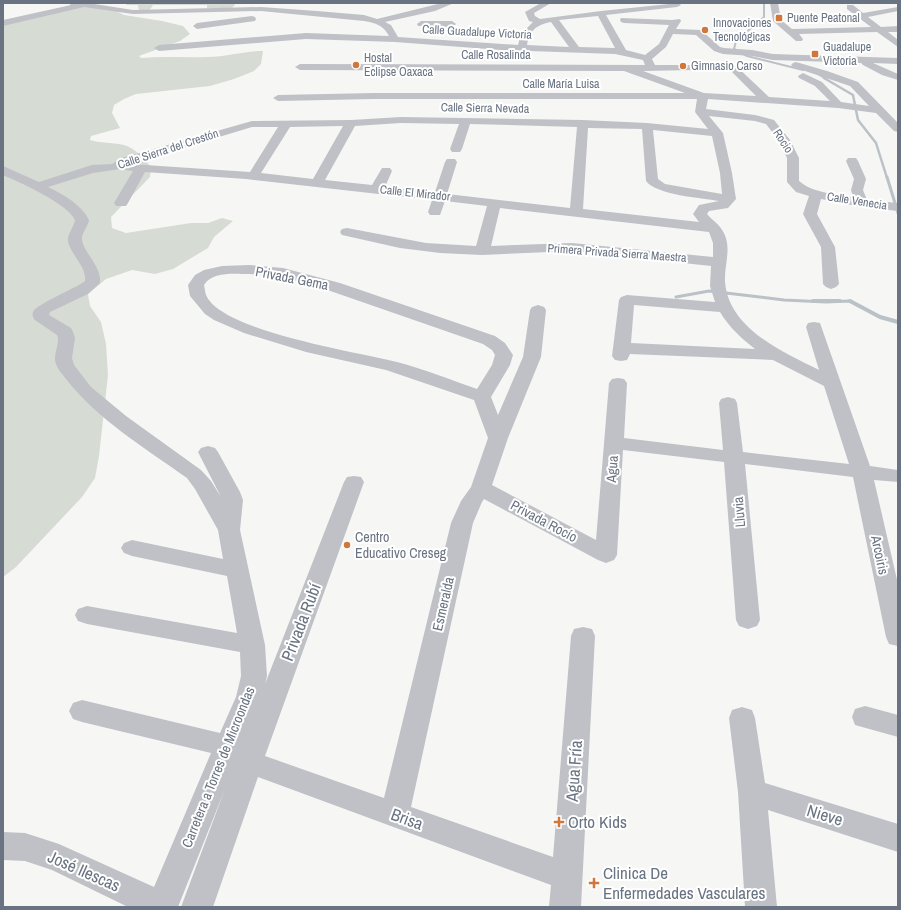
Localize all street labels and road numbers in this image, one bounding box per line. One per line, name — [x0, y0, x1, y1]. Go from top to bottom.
street label: Calle Guadalupe Victoria — [422, 21, 533, 43]
street label: Calle Rosalinda — [461, 47, 531, 63]
street label: Calle María Luisa — [522, 76, 600, 92]
street label: Calle Sierra Nevada — [441, 99, 530, 117]
street label: Calle Sierra del Crestón — [116, 125, 220, 173]
street label: Rocio — [769, 126, 797, 156]
street label: Calle El Mirador — [379, 181, 452, 205]
street label: Calle Venecia — [826, 188, 889, 214]
street label: Primera Privada Sierra Maestra — [547, 240, 688, 266]
street label: Privada Gema — [254, 262, 331, 294]
street label: Agua — [602, 454, 622, 484]
street label: Lluvia — [729, 495, 749, 528]
street label: Privada Rocío — [508, 496, 580, 546]
street label: Arcoiris — [867, 533, 893, 576]
street label: Esmeralda — [428, 575, 458, 633]
street label: Privada Rubí — [275, 580, 326, 664]
street label: Carretera a Torres de Microondas — [177, 684, 259, 850]
street label: Agua Fría — [560, 739, 587, 803]
street label: Nieve — [804, 798, 846, 831]
street label: Brisa — [388, 802, 427, 835]
street label: José Ilescas — [44, 844, 124, 897]

